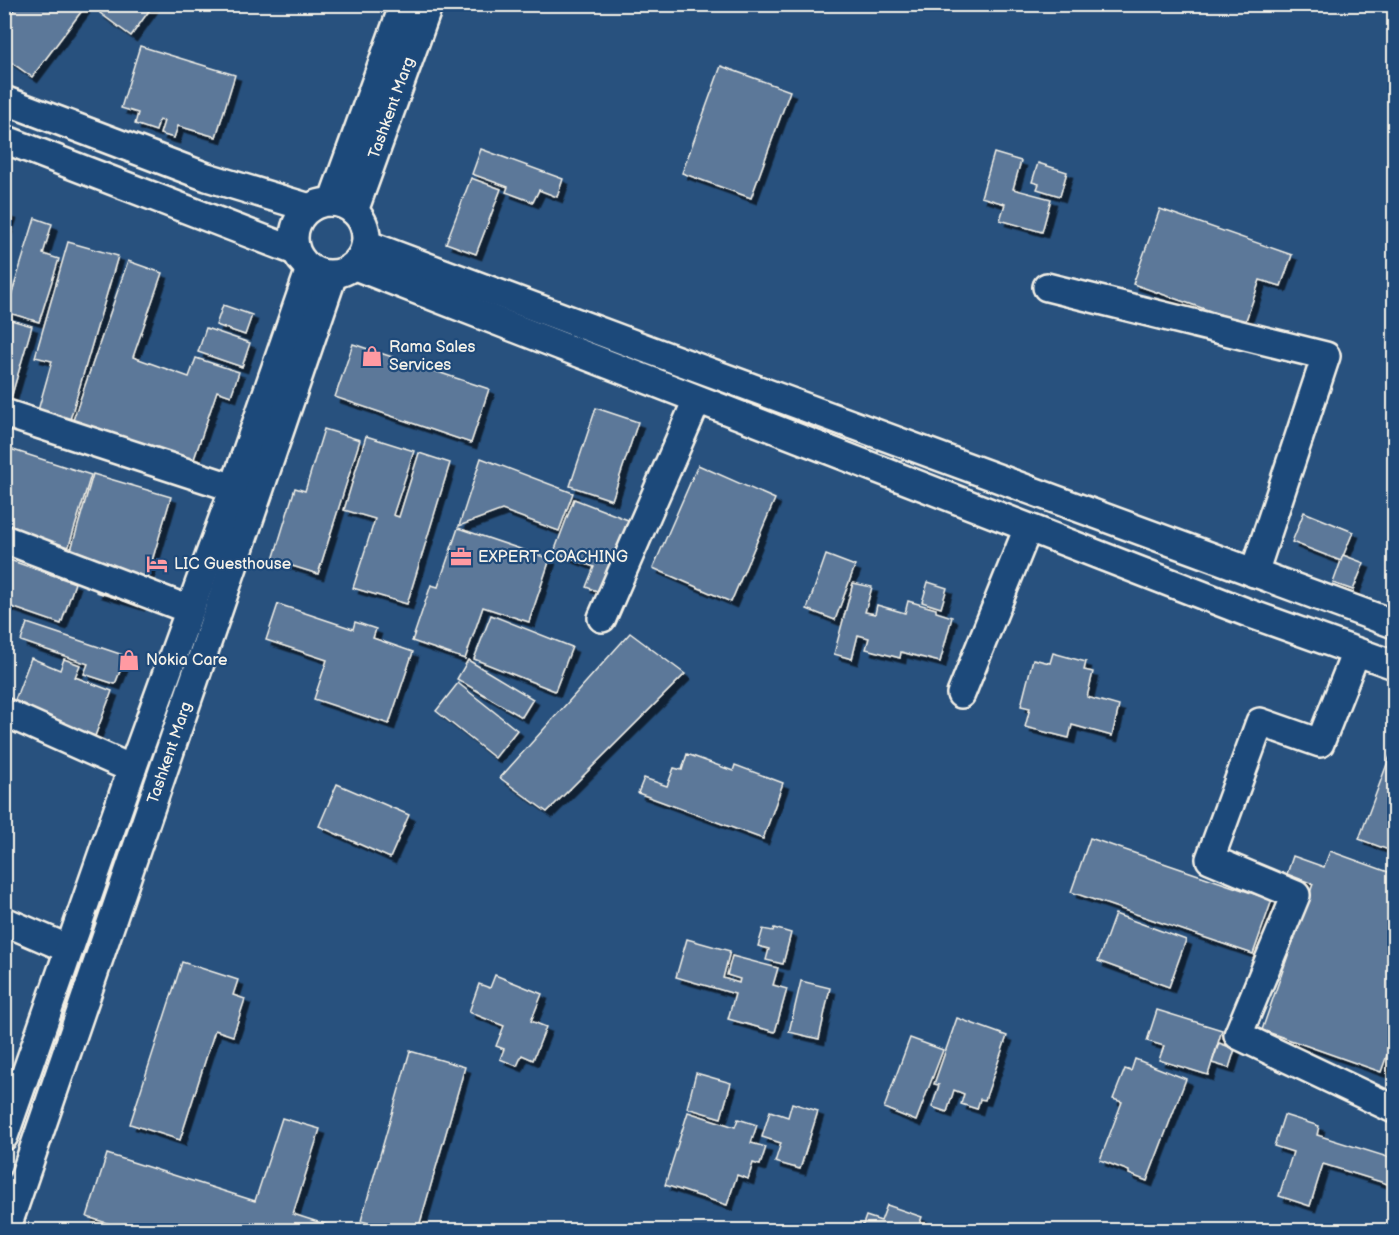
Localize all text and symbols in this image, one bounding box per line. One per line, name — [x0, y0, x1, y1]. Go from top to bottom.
street label: Tashkent Marg — [365, 55, 419, 161]
place label: Rama Sales Services — [389, 338, 475, 375]
shop icon: Rama Sales Services — [360, 344, 384, 368]
office icon: EXPERT COACHING — [449, 545, 473, 569]
place label: EXPERT COACHING — [478, 548, 628, 567]
hotel icon: LIC Guesthouse — [145, 552, 169, 576]
place label: LIC Guesthouse — [174, 555, 292, 574]
shop icon: Nokia Care — [117, 648, 141, 672]
place label: Nokia Care — [146, 651, 228, 670]
street label: Tashkent Marg — [144, 699, 196, 807]

